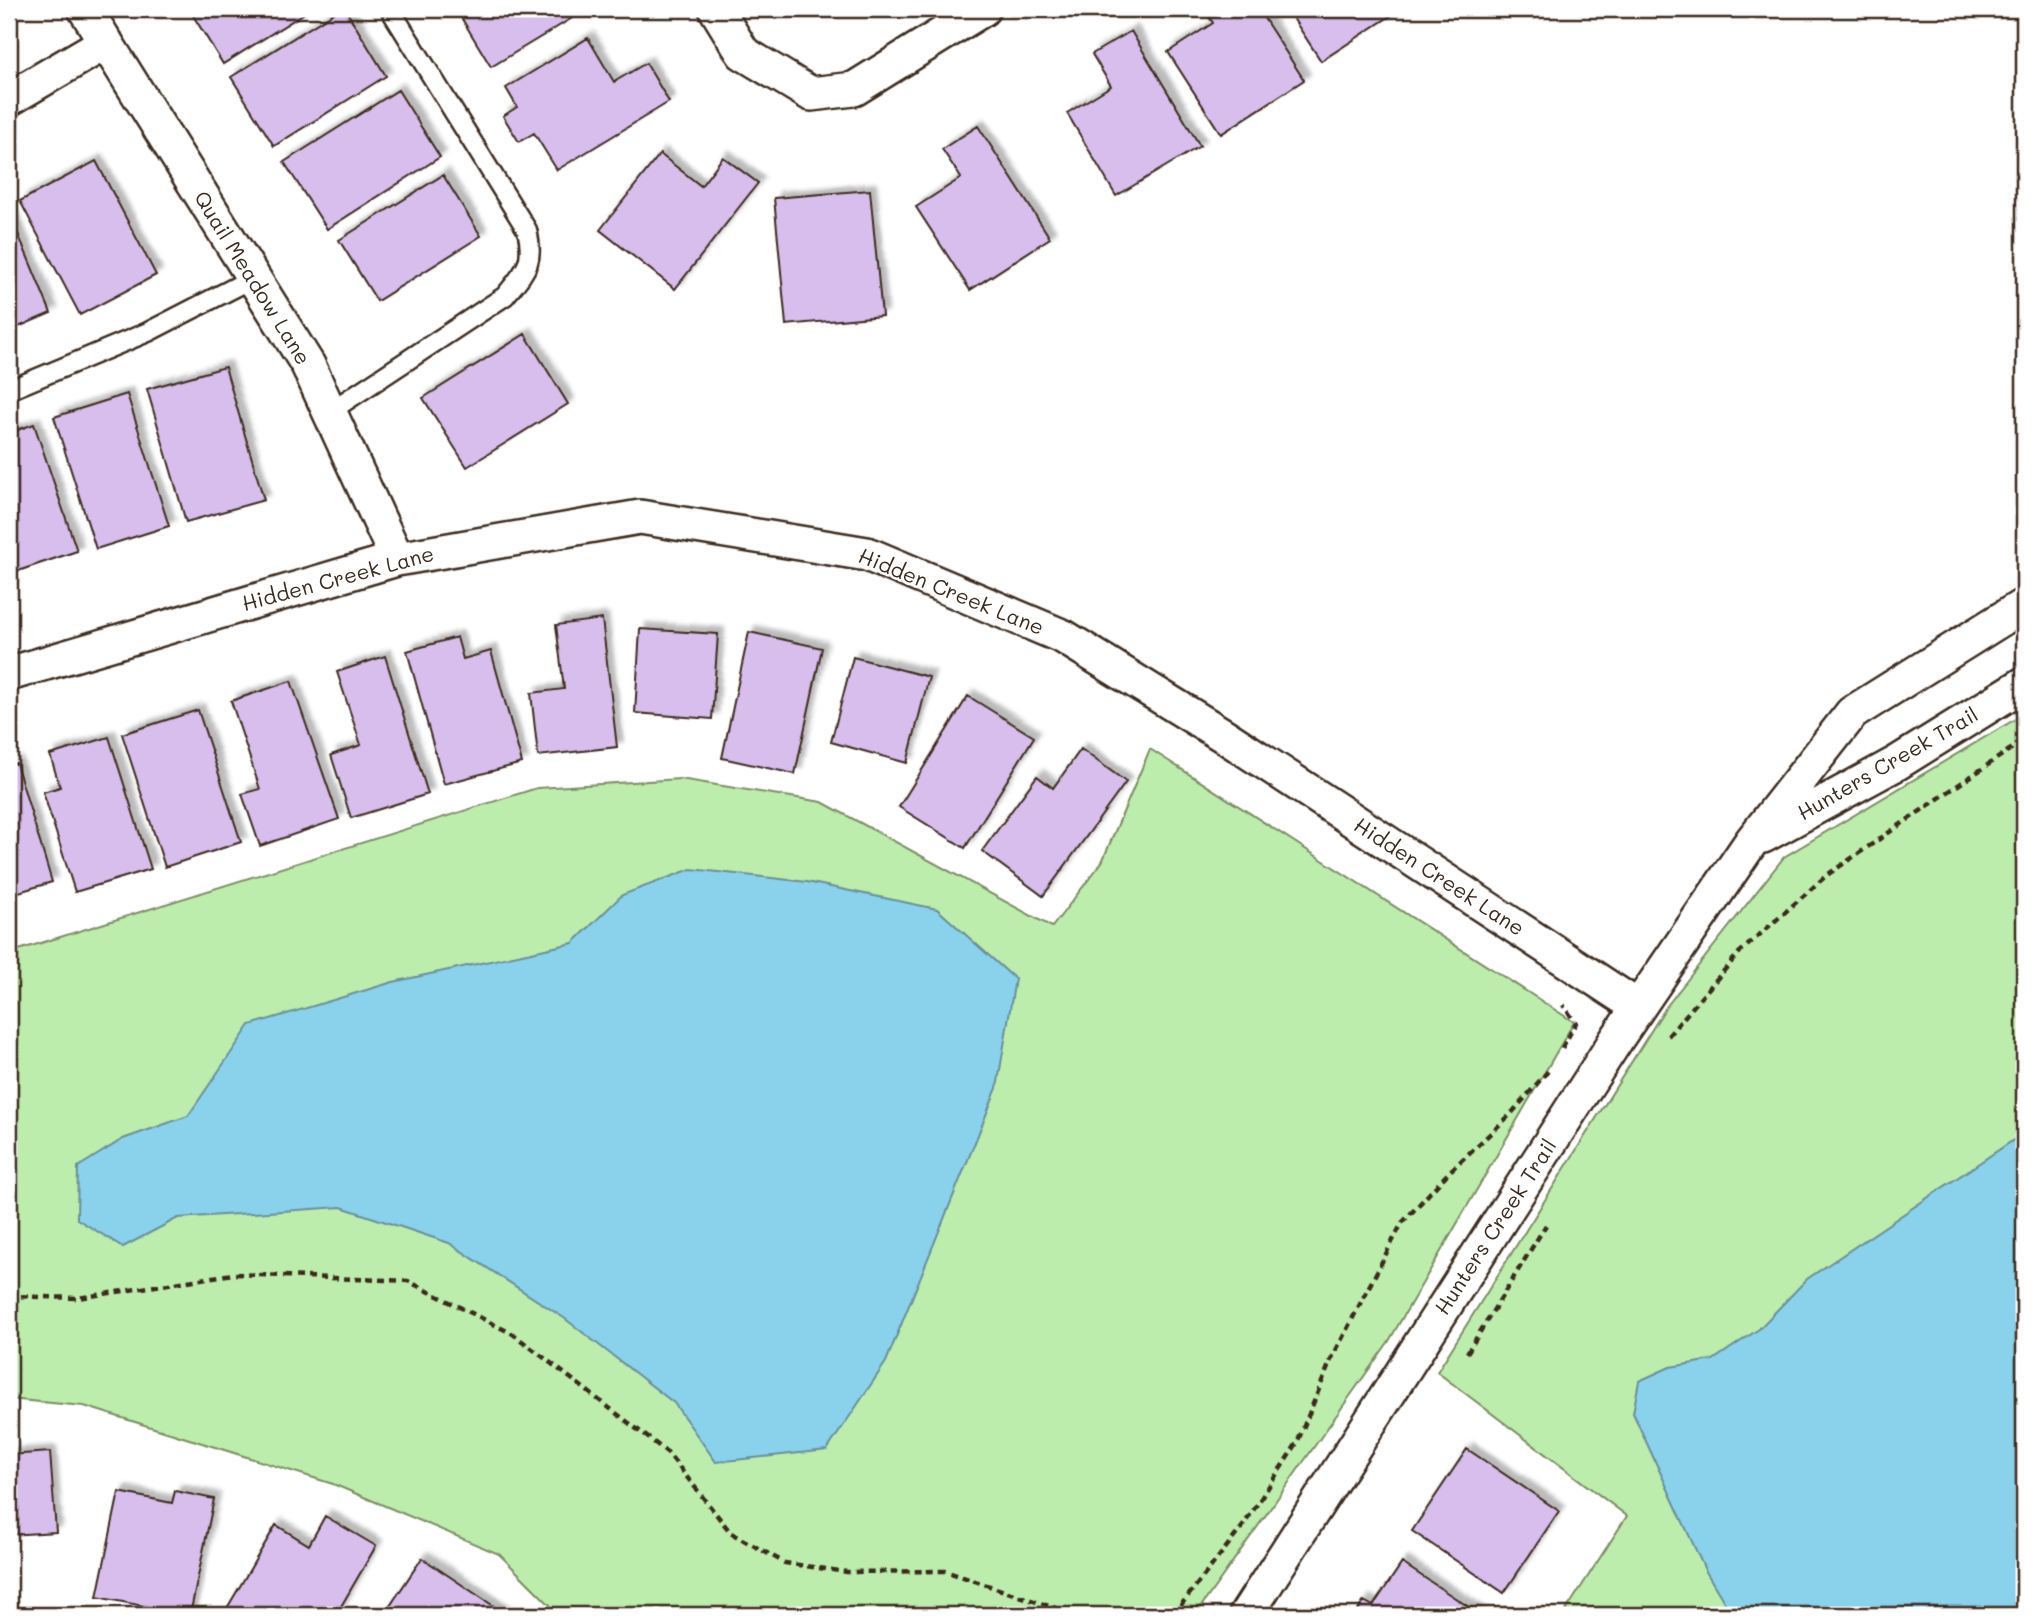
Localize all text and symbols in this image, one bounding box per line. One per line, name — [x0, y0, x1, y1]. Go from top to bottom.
street label: Quail Meadow Lane — [189, 185, 318, 369]
street label: Hidden Creek Lane — [239, 539, 437, 616]
street label: Hidden Creek Lane — [855, 541, 1048, 640]
street label: Hunters Creek Trail — [1792, 700, 1982, 825]
street label: Hidden Creek Lane — [1350, 811, 1530, 941]
street label: Hunters Creek Trail — [1428, 1133, 1562, 1319]

